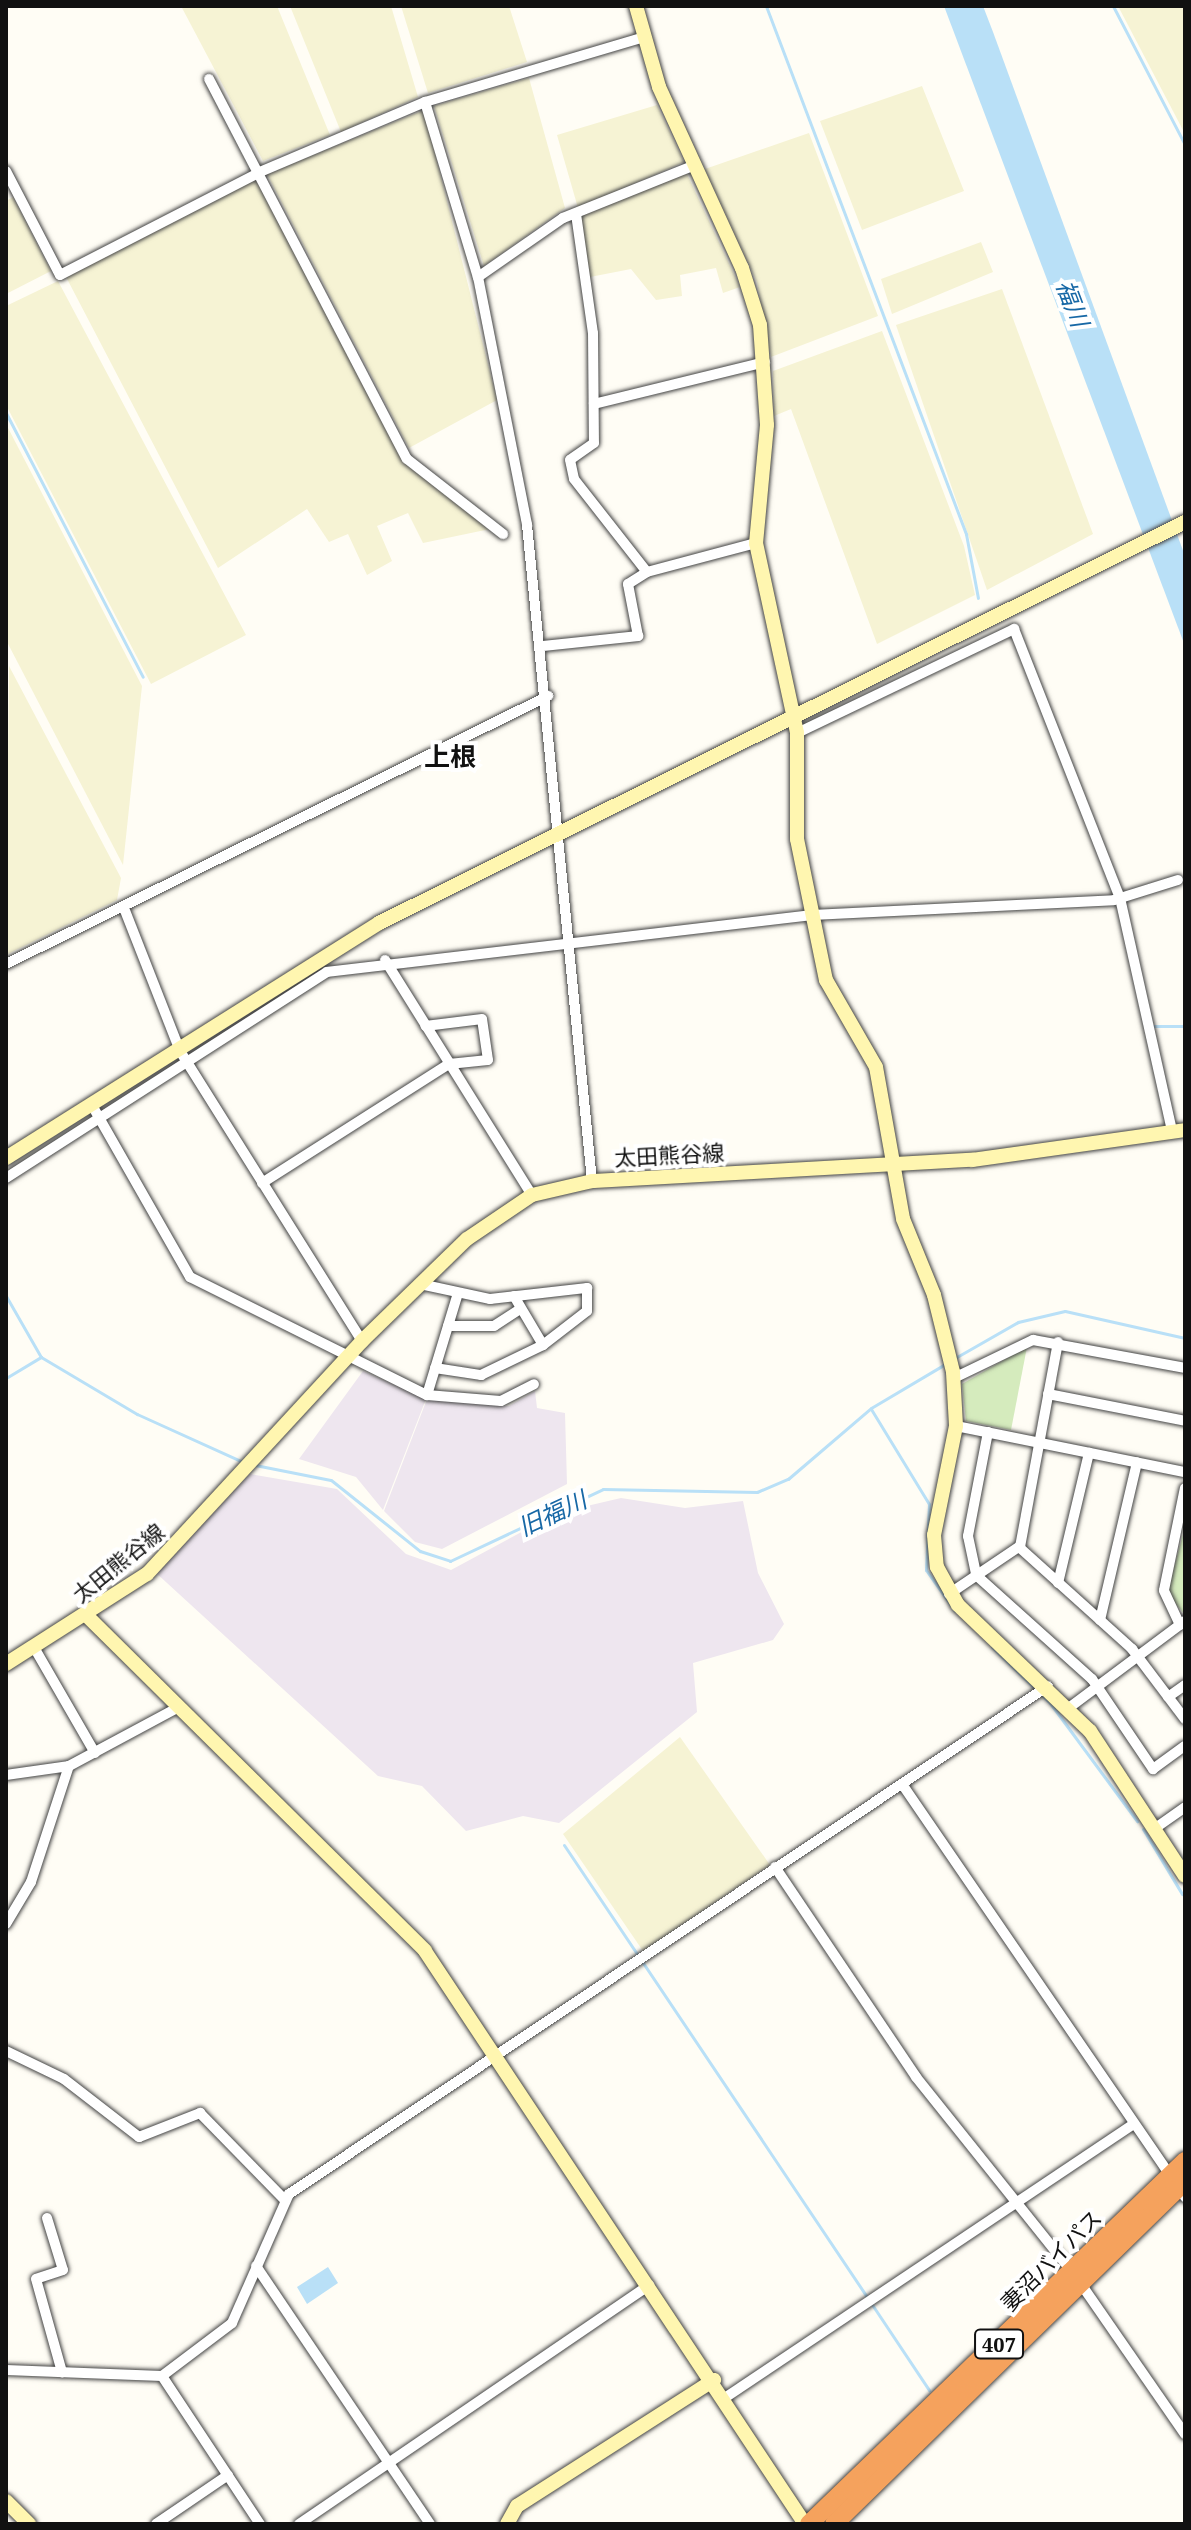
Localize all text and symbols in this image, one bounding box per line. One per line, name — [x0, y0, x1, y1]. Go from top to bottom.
water label: 福川 — [1051, 275, 1095, 331]
district label: 上根 — [424, 741, 476, 773]
street label: 太田熊谷線 — [613, 1139, 725, 1171]
water label: 旧福川 — [513, 1485, 591, 1541]
street label: 太田熊谷線 — [67, 1518, 169, 1608]
street label: 妻沼バイパス — [995, 2204, 1107, 2316]
road number: 407 — [973, 2328, 1025, 2360]

